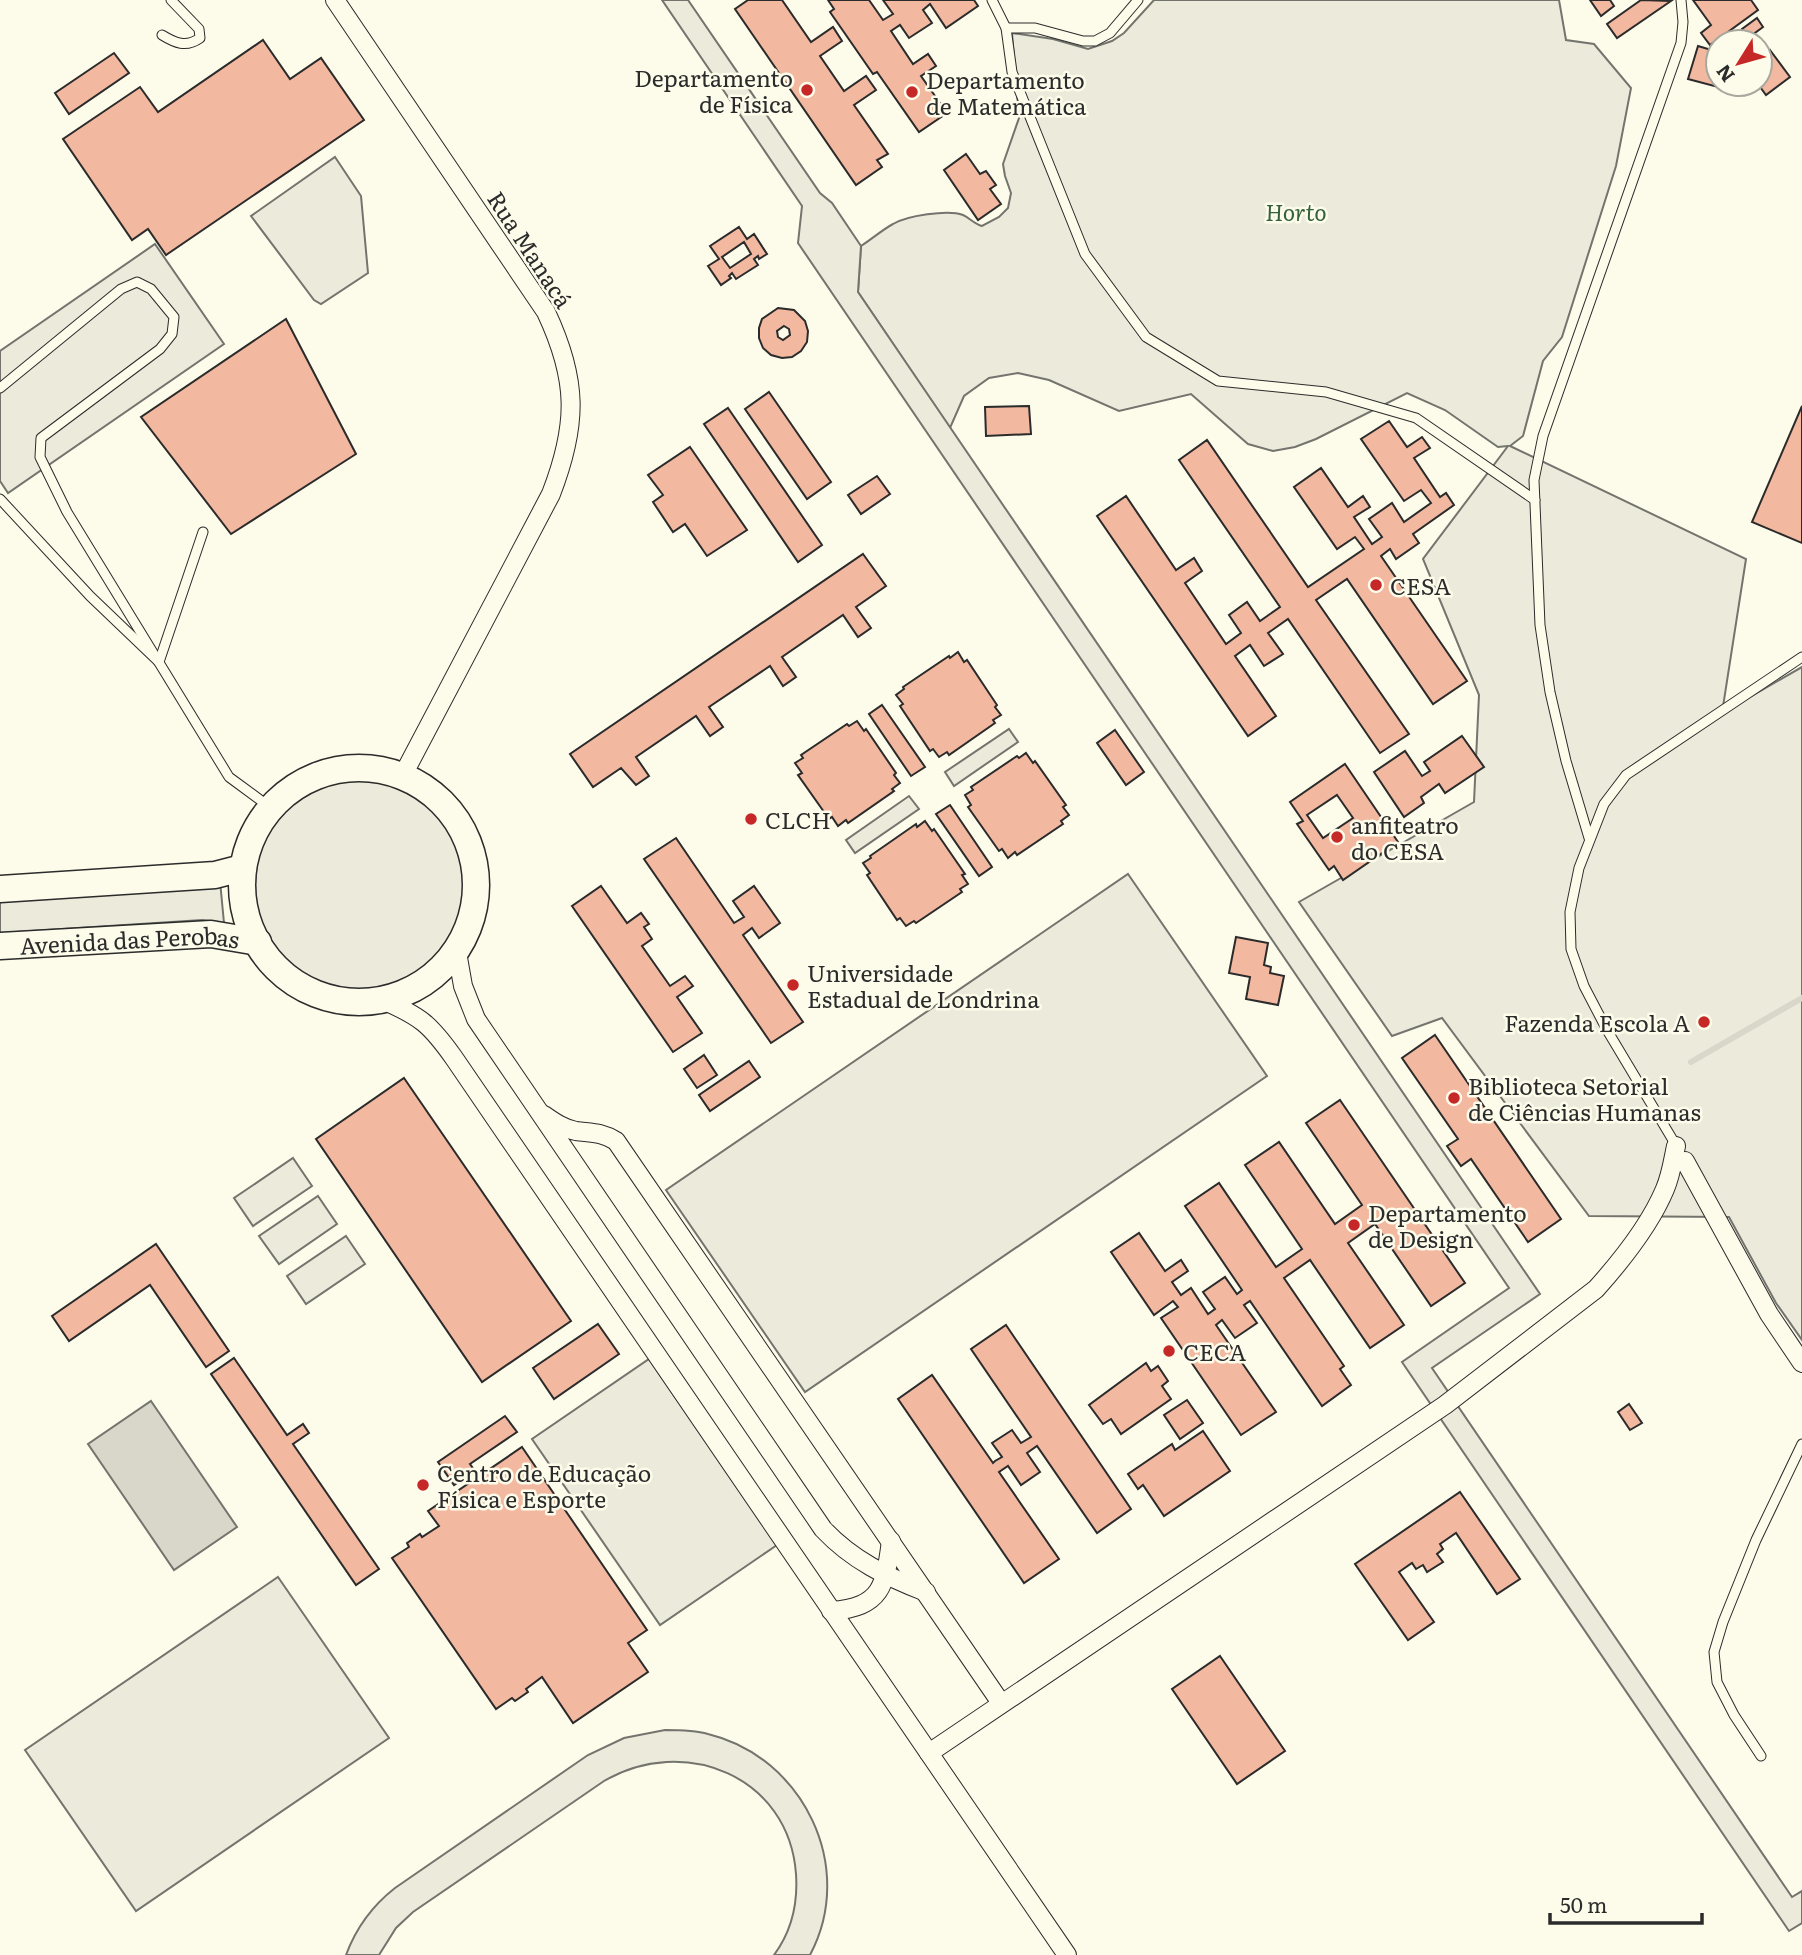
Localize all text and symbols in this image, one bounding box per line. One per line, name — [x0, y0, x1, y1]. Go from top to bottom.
north arrow — [1704, 28, 1774, 98]
text: N — [1709, 59, 1741, 89]
place label: Departamento de Física — [634, 60, 794, 120]
place label: Departamento de Matemática — [926, 62, 1087, 122]
marker: Departamento de Física — [799, 82, 815, 98]
marker: Departamento de Matemática — [904, 84, 920, 100]
street label: Rua Manacá — [480, 184, 582, 315]
park label: Horto — [1265, 194, 1327, 228]
place label: CESA — [1390, 568, 1451, 602]
marker: CESA — [1368, 577, 1384, 593]
place label: CLCH — [765, 802, 831, 836]
place label: anfiteatro do CESA — [1351, 807, 1459, 867]
marker: CLCH — [743, 811, 759, 827]
marker: anfiteatro do CESA — [1329, 829, 1345, 845]
street label: Avenida das Perobas — [19, 917, 242, 962]
place label: Universidade Estadual de Londrina — [807, 955, 1040, 1015]
marker: Universidade Estadual de Londrina — [785, 977, 801, 993]
place label: Fazenda Escola A — [1504, 1005, 1690, 1039]
marker: Fazenda Escola A — [1696, 1014, 1712, 1030]
place label: Biblioteca Setorial de Ciências Humanas — [1468, 1068, 1701, 1128]
marker: Biblioteca Setorial de Ciências Humanas — [1446, 1090, 1462, 1106]
place label: Departamento de Design — [1368, 1195, 1527, 1255]
marker: Departamento de Design — [1346, 1217, 1362, 1233]
place label: CECA — [1183, 1334, 1246, 1368]
marker: CECA — [1161, 1343, 1177, 1359]
place label: Centro de Educação Física e Esporte — [437, 1455, 651, 1515]
marker: Centro de Educação Física e Esporte — [415, 1477, 431, 1493]
scale bar — [1550, 1882, 1702, 1926]
text: 50 m — [1560, 1888, 1607, 1919]

